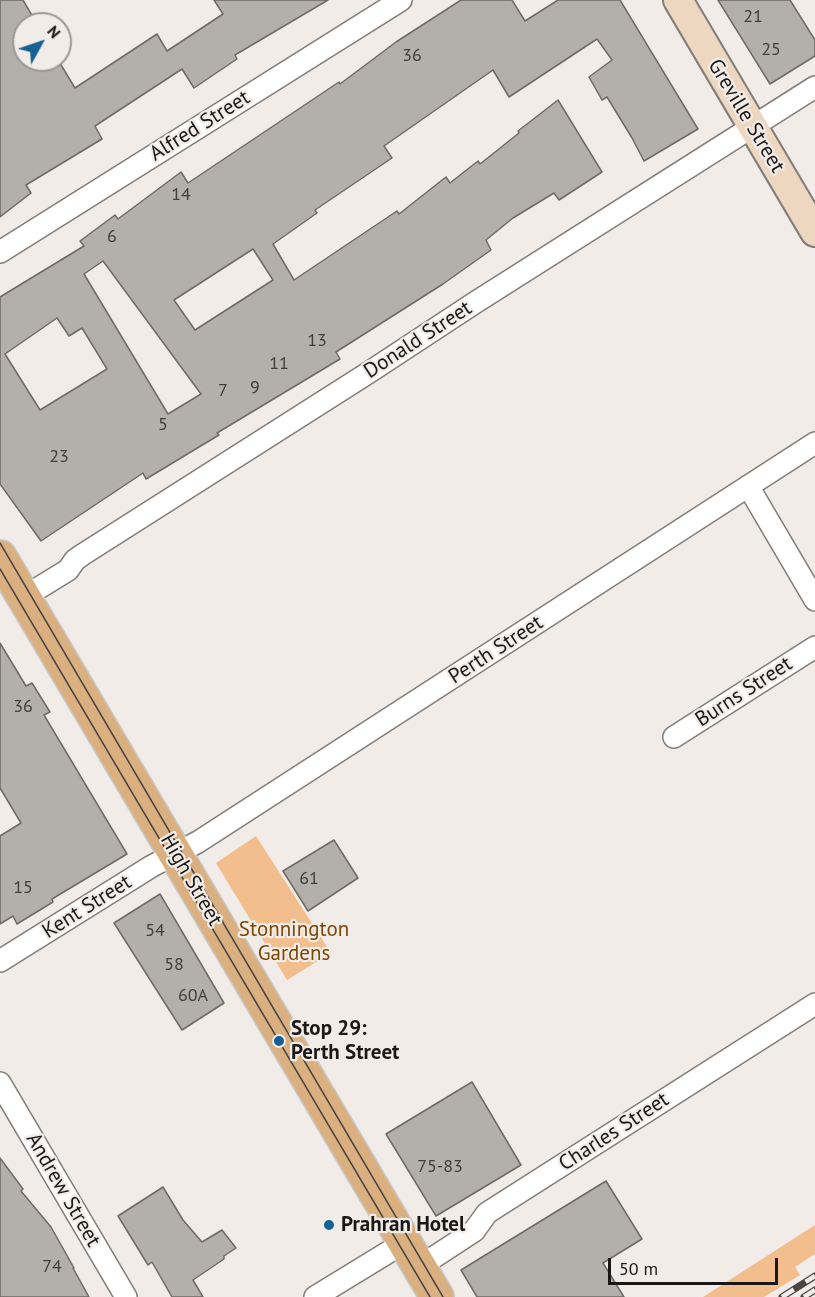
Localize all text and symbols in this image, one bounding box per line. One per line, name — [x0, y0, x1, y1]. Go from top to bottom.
house number: 21 — [743, 6, 763, 28]
north arrow — [12, 12, 72, 72]
text: N — [43, 21, 65, 42]
house number: 25 — [761, 39, 781, 61]
house number: 36 — [402, 45, 422, 67]
street label: Greville Street — [702, 55, 790, 177]
street label: Alfred Street — [145, 85, 255, 167]
house number: 14 — [171, 184, 191, 206]
house number: 6 — [107, 226, 117, 248]
street label: Donald Street — [359, 296, 477, 384]
house number: 13 — [307, 330, 327, 352]
house number: 11 — [269, 353, 289, 375]
house number: 9 — [250, 377, 260, 399]
house number: 7 — [218, 380, 228, 402]
house number: 5 — [158, 414, 168, 436]
house number: 23 — [49, 446, 69, 468]
street label: Perth Street — [444, 610, 548, 690]
street label: Burns Street — [691, 651, 797, 733]
house number: 36 — [13, 696, 33, 718]
street label: High Street — [155, 830, 227, 930]
house number: 61 — [299, 868, 319, 890]
street label: Kent Street — [38, 870, 136, 944]
house number: 15 — [13, 877, 33, 899]
park label: Stonnington Gardens — [239, 917, 349, 967]
house number: 54 — [145, 920, 165, 942]
house number: 58 — [164, 954, 184, 976]
house number: 60A — [178, 985, 208, 1007]
place label: Stop 29: Perth Street — [291, 1016, 399, 1066]
marker: Stop 29: Perth Street — [272, 1034, 286, 1048]
street label: Charles Street — [554, 1087, 674, 1177]
street label: Andrew Street — [20, 1129, 106, 1251]
house number: 75-83 — [417, 1156, 463, 1178]
place label: Prahran Hotel — [341, 1212, 465, 1238]
marker: Prahran Hotel — [322, 1218, 336, 1232]
scale bar — [611, 1246, 780, 1284]
house number: 74 — [42, 1256, 62, 1278]
text: 50 m — [619, 1257, 658, 1280]

